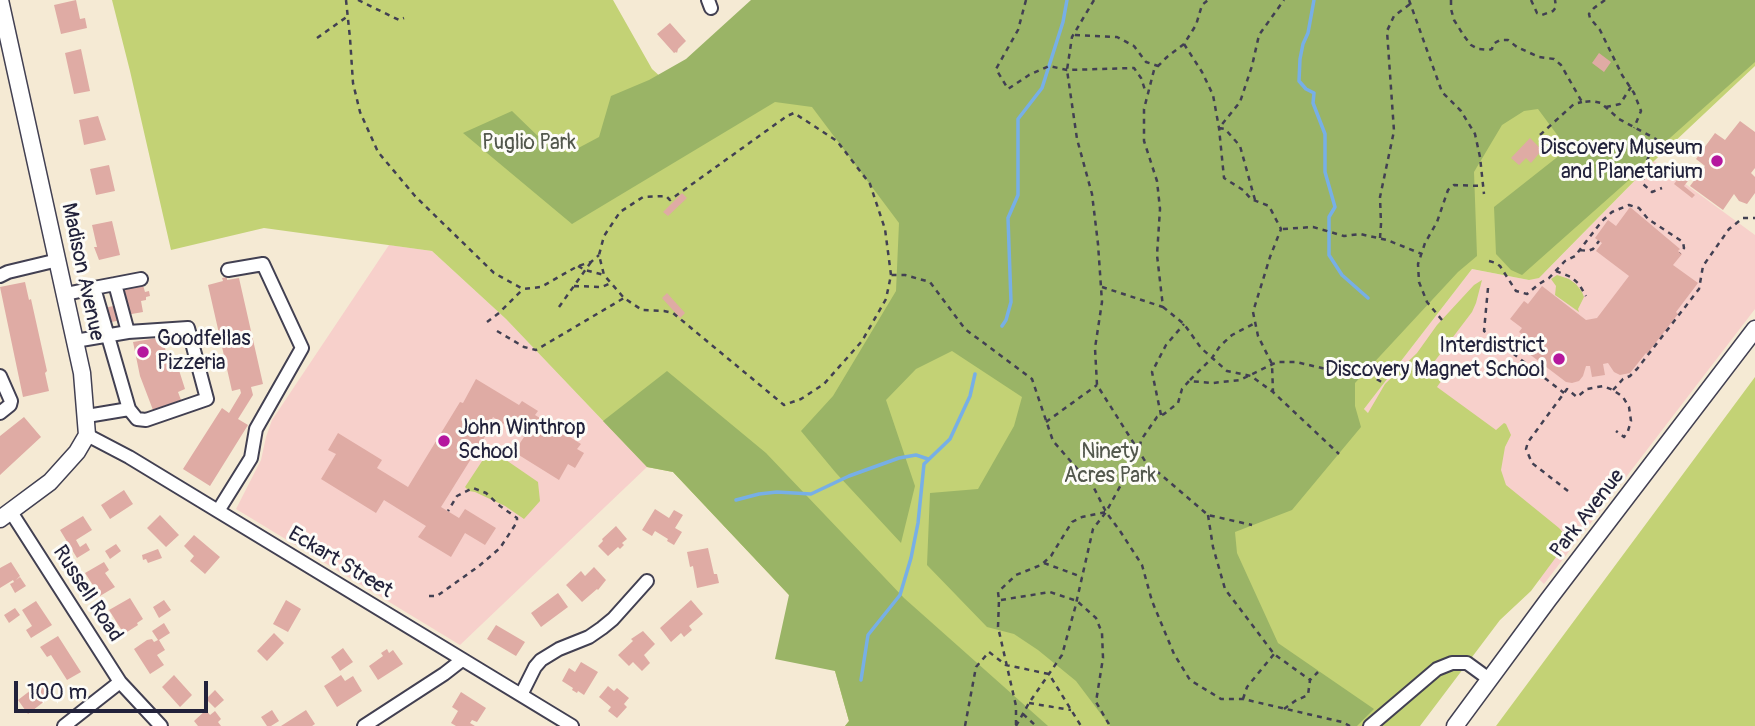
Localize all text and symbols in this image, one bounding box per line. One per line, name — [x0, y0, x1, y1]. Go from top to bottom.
park label: Puglio Park — [482, 131, 576, 157]
place label: Discovery Museum and Planetarium — [1540, 136, 1703, 186]
marker: Discovery Museum and Planetarium — [1709, 153, 1725, 169]
street label: Madison Avenue — [55, 201, 109, 343]
place label: Goodfellas Pizzeria — [157, 327, 251, 377]
place label: Interdistrict Discovery Magnet School — [1325, 334, 1545, 384]
marker: Goodfellas Pizzeria — [135, 344, 151, 360]
marker: Interdistrict Discovery Magnet School — [1551, 351, 1567, 367]
place label: John Winthrop School — [458, 416, 586, 466]
marker: John Winthrop School — [436, 433, 452, 449]
park label: Ninety Acres Park — [1064, 440, 1156, 490]
street label: Park Avenue — [1545, 465, 1631, 563]
street label: Eckart Street — [283, 522, 397, 604]
street label: Russell Road — [47, 541, 127, 647]
scale bar — [18, 666, 212, 710]
text: 100 m — [27, 679, 87, 706]

